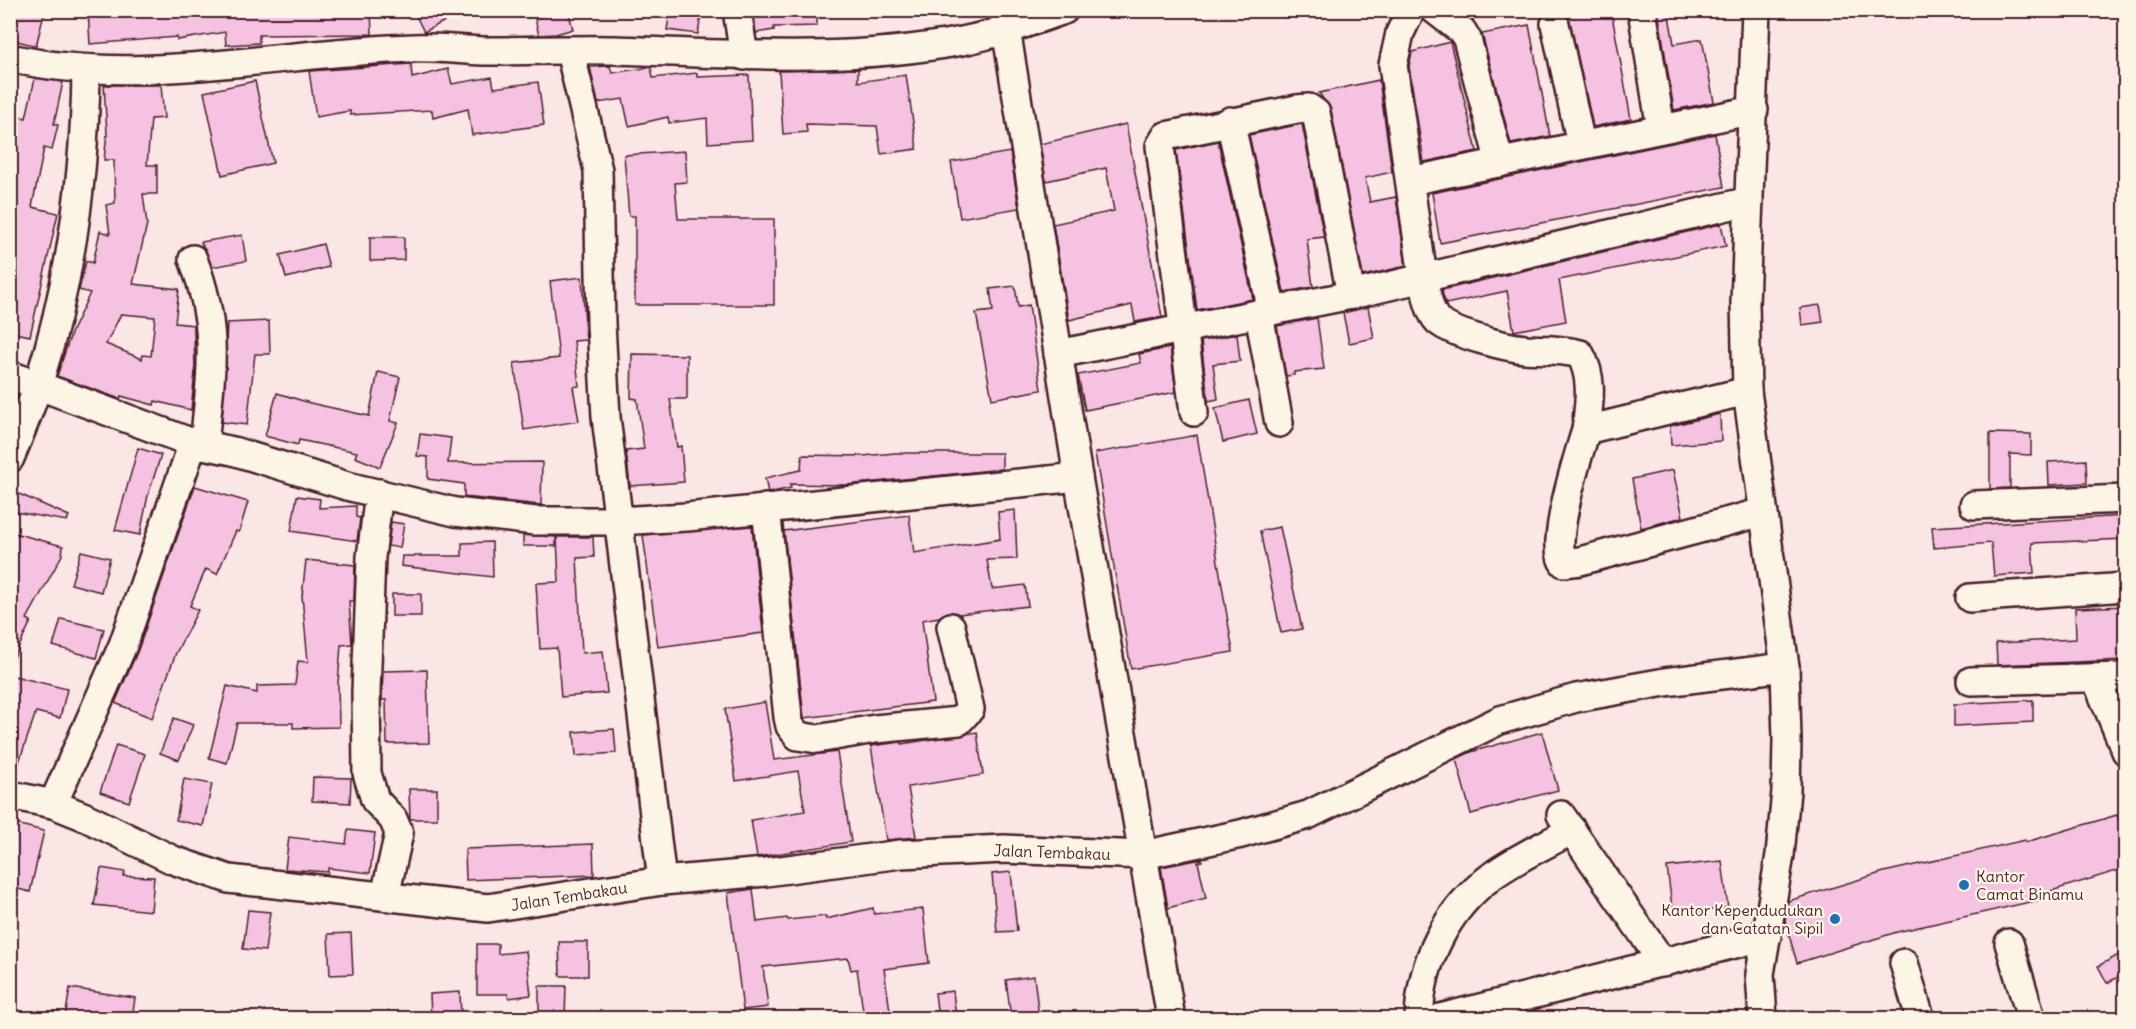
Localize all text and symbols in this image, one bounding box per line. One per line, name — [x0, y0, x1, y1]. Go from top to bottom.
street label: Jalan Tembakau — [993, 840, 1111, 864]
place label: Kantor Camat Binamu — [1976, 866, 2084, 904]
street label: Jalan Tembakau — [509, 877, 629, 915]
marker: Kantor Camat Binamu — [1957, 878, 1971, 892]
place label: Kantor Kependudukan dan Catatan Sipil — [1661, 900, 1823, 938]
marker: Kantor Kependudukan dan Catatan Sipil — [1828, 912, 1842, 926]

